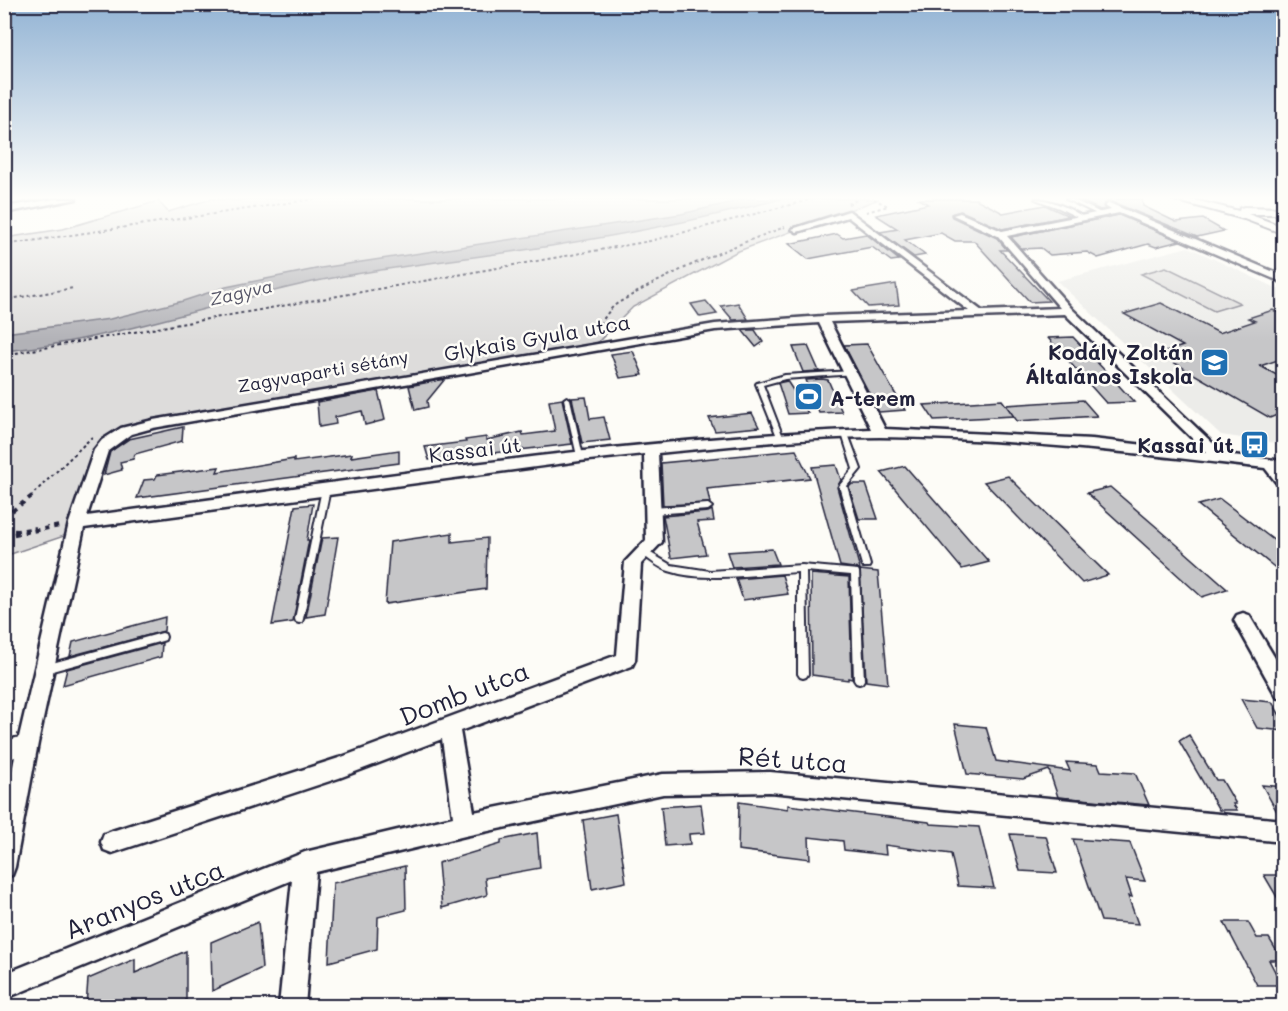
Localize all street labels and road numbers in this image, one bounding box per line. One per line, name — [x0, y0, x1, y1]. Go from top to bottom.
street label: Glykais Gyula utca — [442, 307, 632, 367]
street label: Zagyvaparti sétány — [236, 344, 410, 398]
street label: Kassai út — [427, 430, 523, 468]
street label: Domb utca — [394, 653, 534, 733]
street label: Rét utca — [737, 738, 849, 780]
street label: Aranyos utca — [59, 852, 229, 946]

